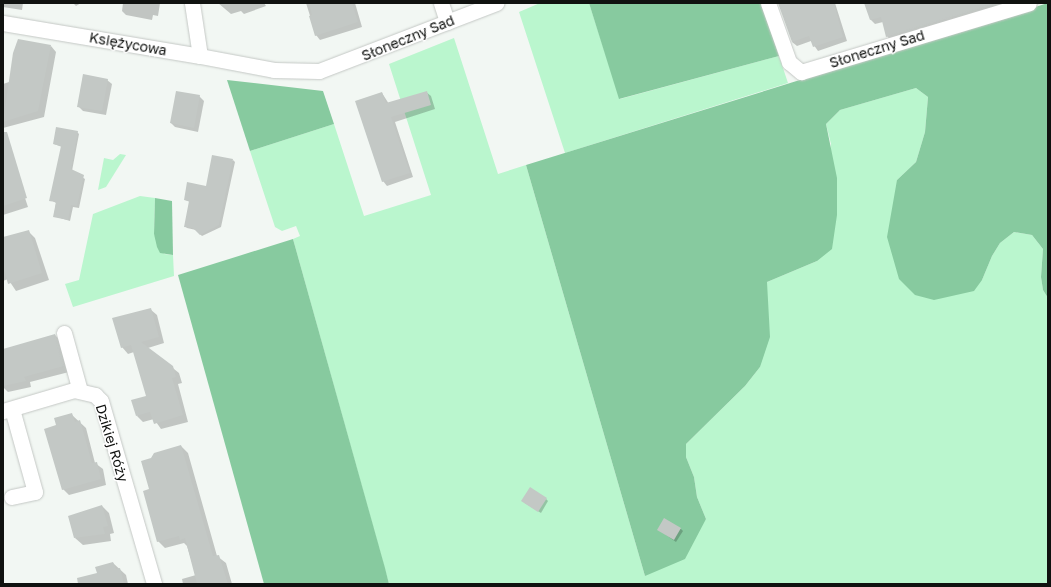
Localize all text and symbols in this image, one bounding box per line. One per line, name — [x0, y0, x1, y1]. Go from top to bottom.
street label: Słoneczny Sad — [359, 12, 457, 64]
street label: Słoneczny Sad — [827, 27, 927, 71]
street label: Księżycowa — [88, 29, 168, 59]
street label: Dzikiej Róży — [92, 402, 132, 484]

